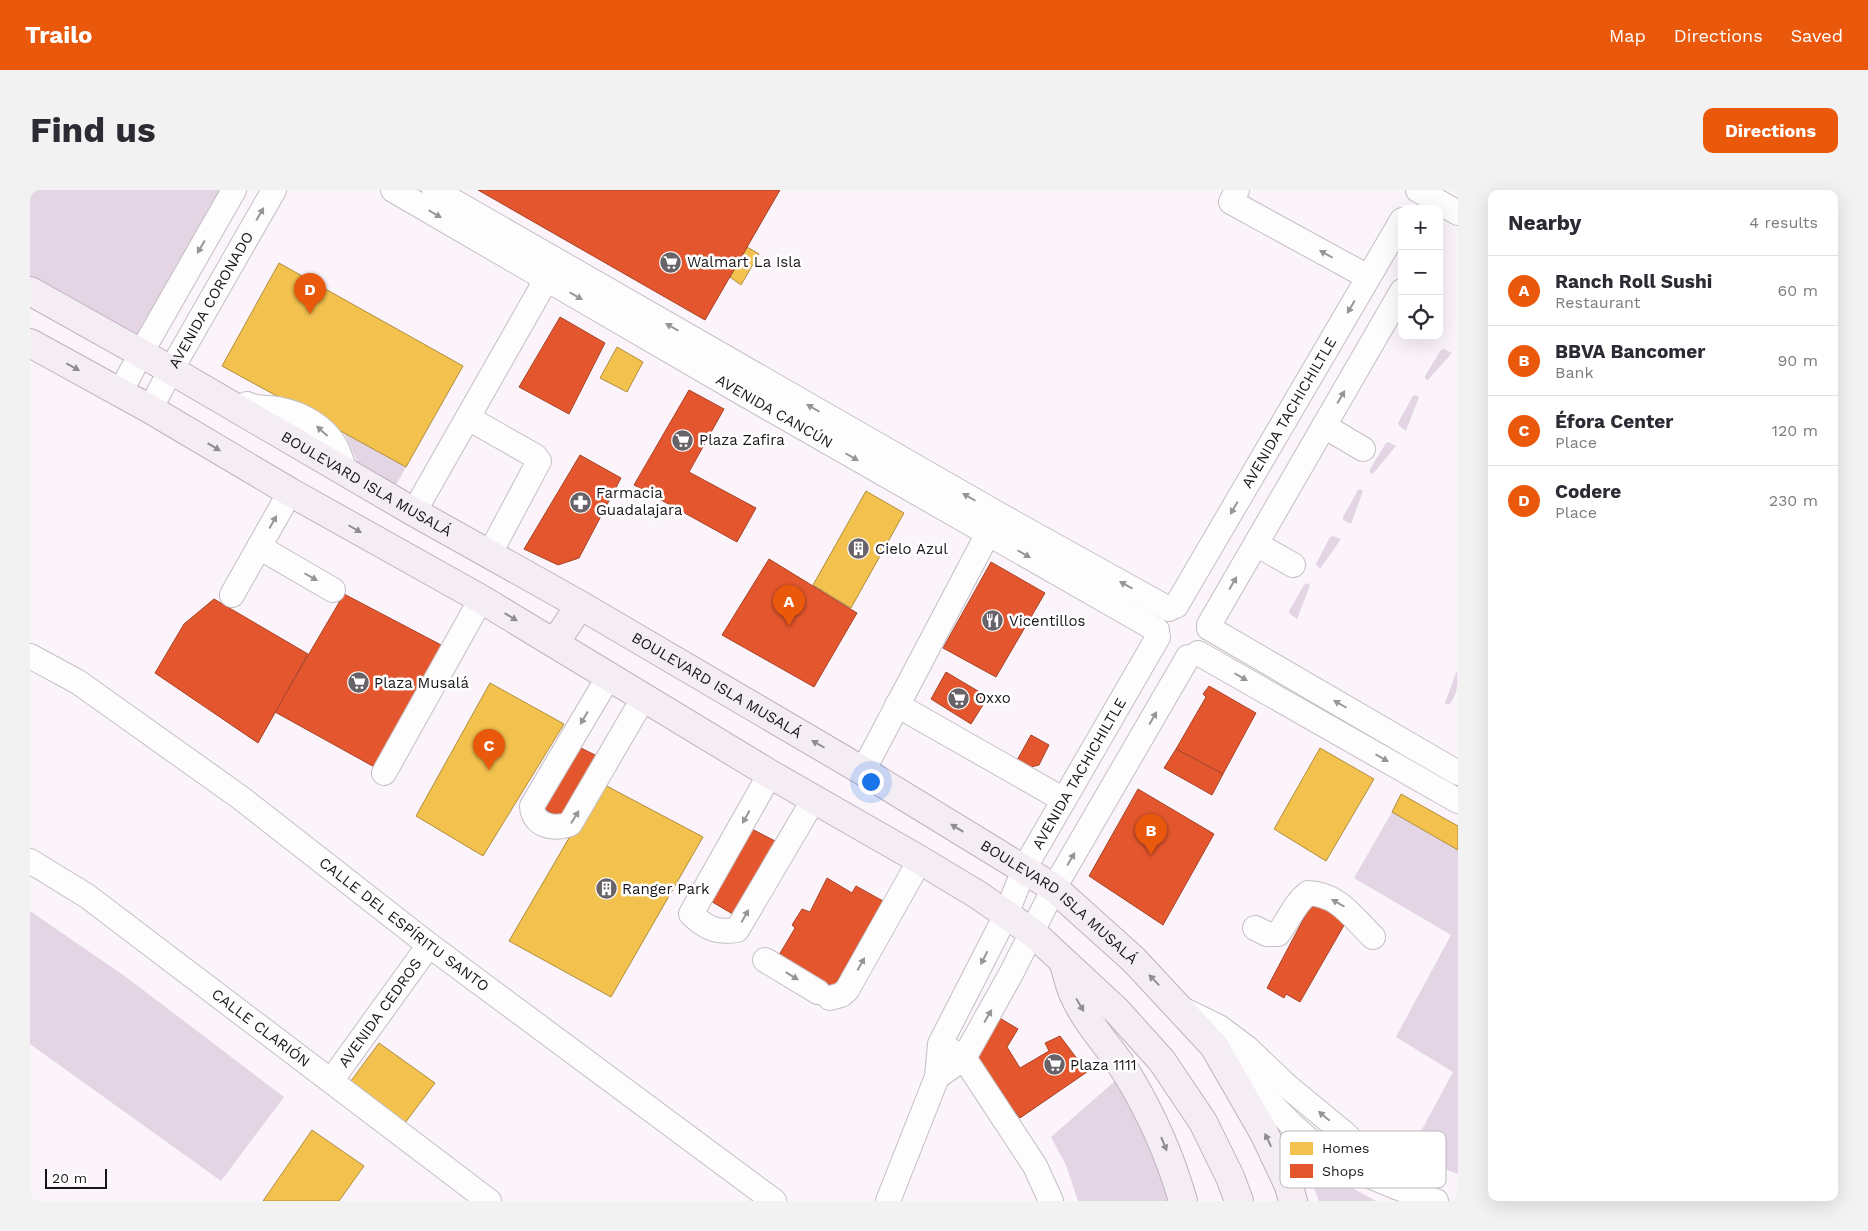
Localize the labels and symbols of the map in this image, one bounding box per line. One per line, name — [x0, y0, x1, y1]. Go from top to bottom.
one-way arrow — [255, 208, 264, 221]
one-way arrow — [429, 210, 442, 219]
street label: AVENIDA CORONADO — [165, 228, 257, 371]
one-way arrow — [197, 240, 205, 255]
supermarket icon: Walmart La Isla — [659, 250, 683, 274]
one-way arrow — [1318, 250, 1333, 258]
place label: Walmart La Isla — [687, 253, 802, 271]
pin: D — [294, 273, 326, 314]
one-way arrow — [568, 292, 583, 300]
one-way arrow — [1346, 301, 1355, 314]
one-way arrow — [665, 323, 680, 331]
street label: AVENIDA TACHICHILTLE — [1238, 334, 1340, 491]
one-way arrow — [65, 363, 80, 371]
street label: AVENIDA CANCÚN — [713, 371, 836, 452]
one-way arrow — [1337, 389, 1345, 404]
one-way arrow — [807, 403, 820, 412]
one-way arrow — [316, 426, 329, 437]
street label: BOULEVARD ISLA MUSALÁ — [278, 427, 455, 540]
supermarket icon: Plaza Zafira — [671, 428, 695, 452]
place label: Plaza Zafira — [699, 431, 785, 449]
one-way arrow — [207, 443, 221, 452]
one-way arrow — [846, 452, 859, 461]
place label: Farmacia Guadalajara — [596, 484, 683, 519]
pharmacy icon: Farmacia Guadalajara — [568, 490, 592, 514]
one-way arrow — [963, 493, 976, 502]
one-way arrow — [1229, 502, 1238, 515]
one-way arrow — [269, 514, 277, 529]
one-way arrow — [348, 524, 361, 533]
building icon: Cielo Azul — [847, 537, 871, 561]
place label: Cielo Azul — [875, 540, 948, 558]
one-way arrow — [1017, 550, 1031, 559]
one-way arrow — [304, 573, 318, 582]
one-way arrow — [1229, 576, 1238, 589]
one-way arrow — [1120, 581, 1133, 590]
pin: A — [773, 585, 805, 626]
restaurant icon: Vicentillos — [981, 609, 1005, 633]
place label: Vicentillos — [1009, 612, 1085, 630]
one-way arrow — [505, 613, 518, 622]
street label: BOULEVARD ISLA MUSALÁ — [629, 628, 805, 742]
supermarket icon: Plaza Musalá — [346, 671, 370, 695]
one-way arrow — [1233, 673, 1248, 681]
place label: Plaza Musalá — [374, 674, 469, 692]
supermarket icon: Oxxo — [947, 686, 971, 710]
place label: Oxxo — [975, 689, 1011, 707]
street label: AVENIDA TACHICHILTLE — [1028, 695, 1130, 852]
one-way arrow — [1334, 700, 1347, 709]
one-way arrow — [579, 711, 588, 724]
one-way arrow — [1148, 712, 1157, 725]
pin: C — [473, 729, 505, 770]
one-way arrow — [811, 740, 824, 749]
one-way arrow — [1375, 753, 1388, 762]
your location — [858, 769, 884, 795]
one-way arrow — [742, 809, 750, 824]
one-way arrow — [570, 810, 579, 823]
pin: B — [1135, 814, 1167, 855]
one-way arrow — [950, 824, 963, 833]
street label: BOULEVARD ISLA MUSALÁ — [977, 836, 1142, 968]
one-way arrow — [1067, 852, 1076, 865]
street label: CALLE DEL ESPÍRITU SANTO — [316, 854, 493, 995]
building icon: Ranger Park — [594, 877, 618, 901]
place label: Ranger Park — [622, 880, 710, 898]
one-way arrow — [1332, 899, 1345, 908]
one-way arrow — [741, 909, 749, 923]
one-way arrow — [980, 951, 988, 965]
street label: AVENIDA CEDROS — [335, 955, 425, 1071]
one-way arrow — [857, 957, 866, 971]
one-way arrow — [785, 972, 798, 981]
one-way arrow — [1148, 975, 1160, 987]
street label: CALLE CLARIÓN — [208, 985, 314, 1071]
one-way arrow — [1076, 999, 1085, 1012]
one-way arrow — [983, 1009, 992, 1022]
supermarket icon: Plaza 1111 — [1042, 1053, 1066, 1077]
place label: Plaza 1111 — [1070, 1056, 1137, 1074]
one-way arrow — [1318, 1111, 1331, 1122]
legend — [1280, 1131, 1446, 1188]
one-way arrow — [1263, 1133, 1271, 1147]
one-way arrow — [1160, 1137, 1168, 1151]
text: Homes — [1322, 1140, 1369, 1156]
text: Shops — [1322, 1163, 1364, 1179]
scale bar — [45, 1166, 108, 1189]

